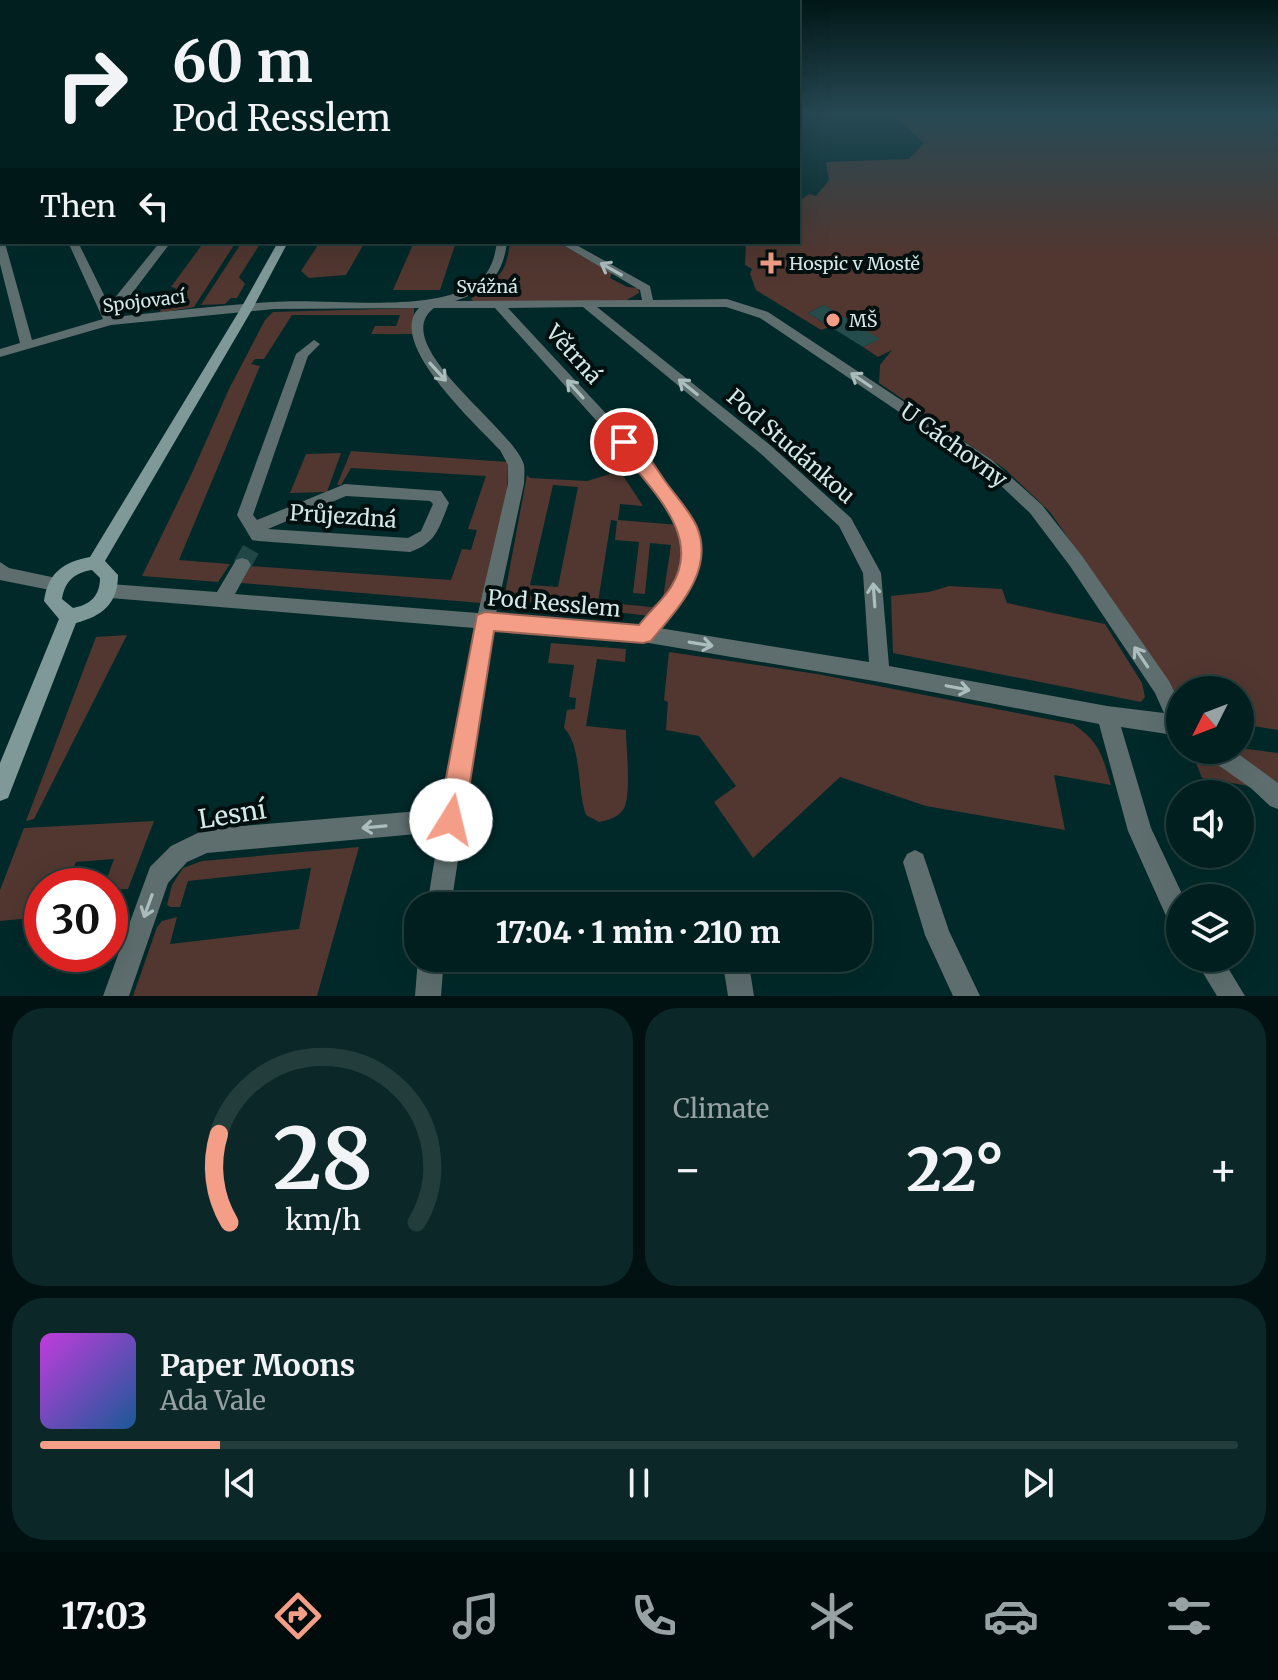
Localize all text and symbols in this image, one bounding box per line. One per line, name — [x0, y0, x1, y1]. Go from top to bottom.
text: 60 m — [172, 27, 313, 97]
icon: right — [40, 32, 144, 136]
text: Pod Resslem — [172, 96, 391, 141]
icon: left — [132, 184, 176, 228]
text: Then — [40, 187, 116, 225]
marker: Hospic v Mostě — [760, 252, 782, 274]
place label: Hospic v Mostě — [789, 252, 920, 275]
one-way arrow — [600, 261, 623, 277]
street label: Svážná — [456, 275, 518, 298]
street label: Spojovací — [101, 284, 188, 317]
place label: MŠ — [849, 309, 878, 332]
marker: MŠ — [824, 311, 842, 329]
street label: Větrná — [539, 318, 608, 390]
one-way arrow — [428, 362, 446, 382]
one-way arrow — [850, 372, 872, 388]
one-way arrow — [678, 378, 698, 396]
one-way arrow — [566, 379, 585, 399]
street label: Pod Studánkou — [721, 383, 861, 509]
street label: U Cáchovny — [895, 397, 1013, 493]
pin — [590, 408, 658, 476]
icon: arrive — [602, 420, 646, 464]
street label: Průjezdná — [288, 498, 398, 534]
one-way arrow — [866, 582, 881, 609]
street label: Pod Resslem — [486, 583, 622, 623]
one-way arrow — [688, 637, 713, 652]
one-way arrow — [1133, 646, 1149, 669]
north arrow — [1166, 676, 1254, 764]
map controls — [1166, 676, 1254, 972]
one-way arrow — [944, 681, 970, 696]
position arrow — [409, 778, 493, 862]
button: sound — [1166, 780, 1254, 868]
street label: Lesní — [196, 792, 269, 836]
one-way arrow — [361, 820, 388, 835]
speed limit sign: 30 — [24, 868, 128, 972]
button: layers — [1166, 884, 1254, 972]
one-way arrow — [140, 893, 154, 918]
text: 17:04 · 1 min · 210 m — [496, 913, 780, 951]
text: Climate — [673, 1092, 769, 1125]
text: 28 — [273, 1107, 372, 1212]
text: 22° — [907, 1132, 1004, 1207]
text: − — [673, 1142, 702, 1197]
text: + — [1209, 1142, 1238, 1197]
text: km/h — [285, 1202, 360, 1238]
text: Paper Moons — [160, 1346, 355, 1384]
text: Ada Vale — [160, 1384, 266, 1417]
icon: previous — [218, 1461, 262, 1505]
icon: pause — [617, 1461, 661, 1505]
icon: next — [1016, 1461, 1060, 1505]
icon: directions — [270, 1588, 326, 1644]
icon: music — [448, 1588, 504, 1644]
icon: phone — [626, 1588, 682, 1644]
icon: climate — [804, 1588, 860, 1644]
icon: car — [983, 1588, 1039, 1644]
icon: filters — [1161, 1588, 1217, 1644]
text: 17:03 — [61, 1594, 148, 1639]

